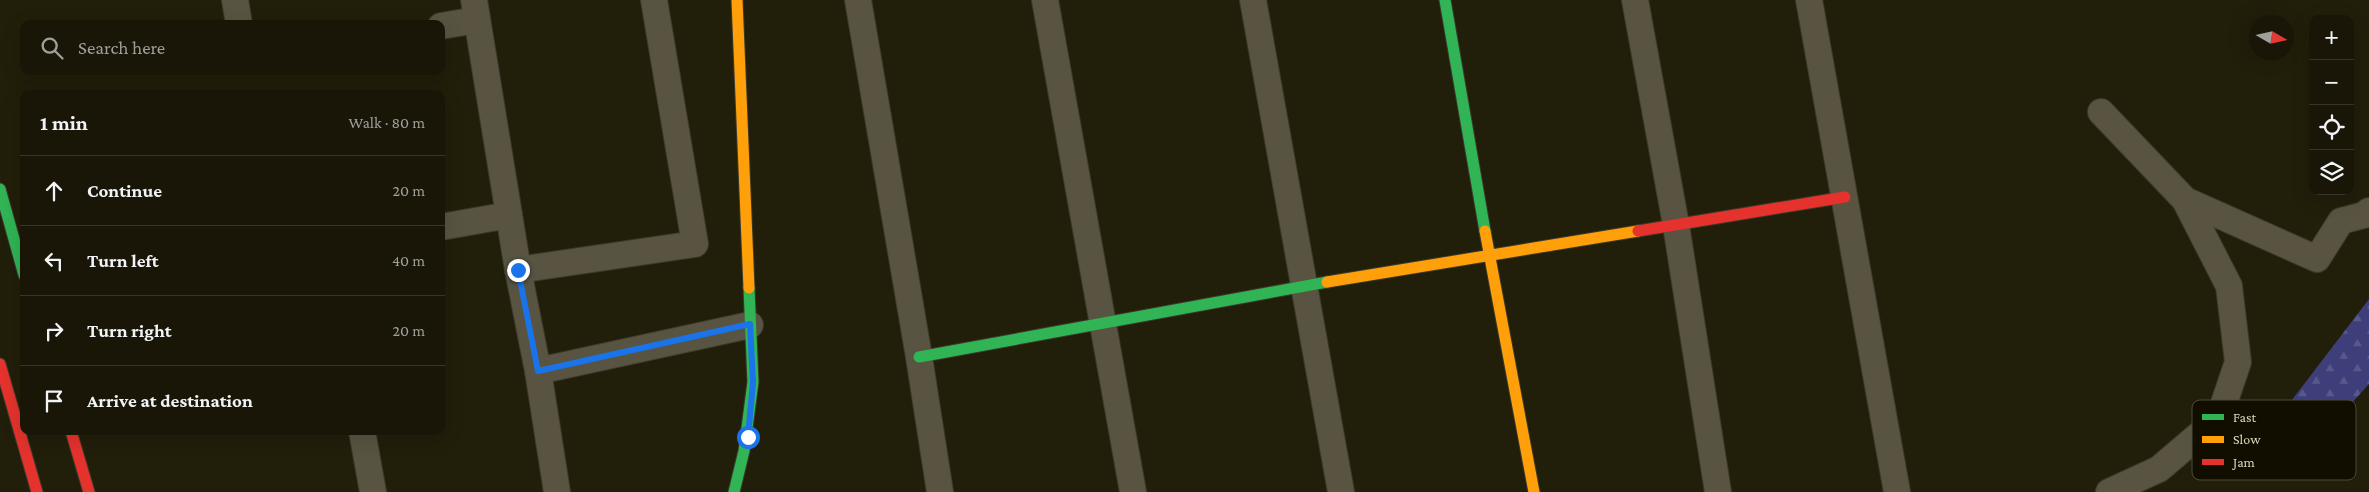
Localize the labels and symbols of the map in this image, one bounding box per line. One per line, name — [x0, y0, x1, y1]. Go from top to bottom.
north arrow — [2249, 15, 2294, 60]
route end — [507, 259, 530, 282]
legend — [2192, 400, 2356, 480]
text: Fast — [2233, 409, 2257, 425]
route start — [737, 426, 760, 449]
text: Slow — [2233, 431, 2261, 447]
text: Jam — [2231, 454, 2255, 470]

